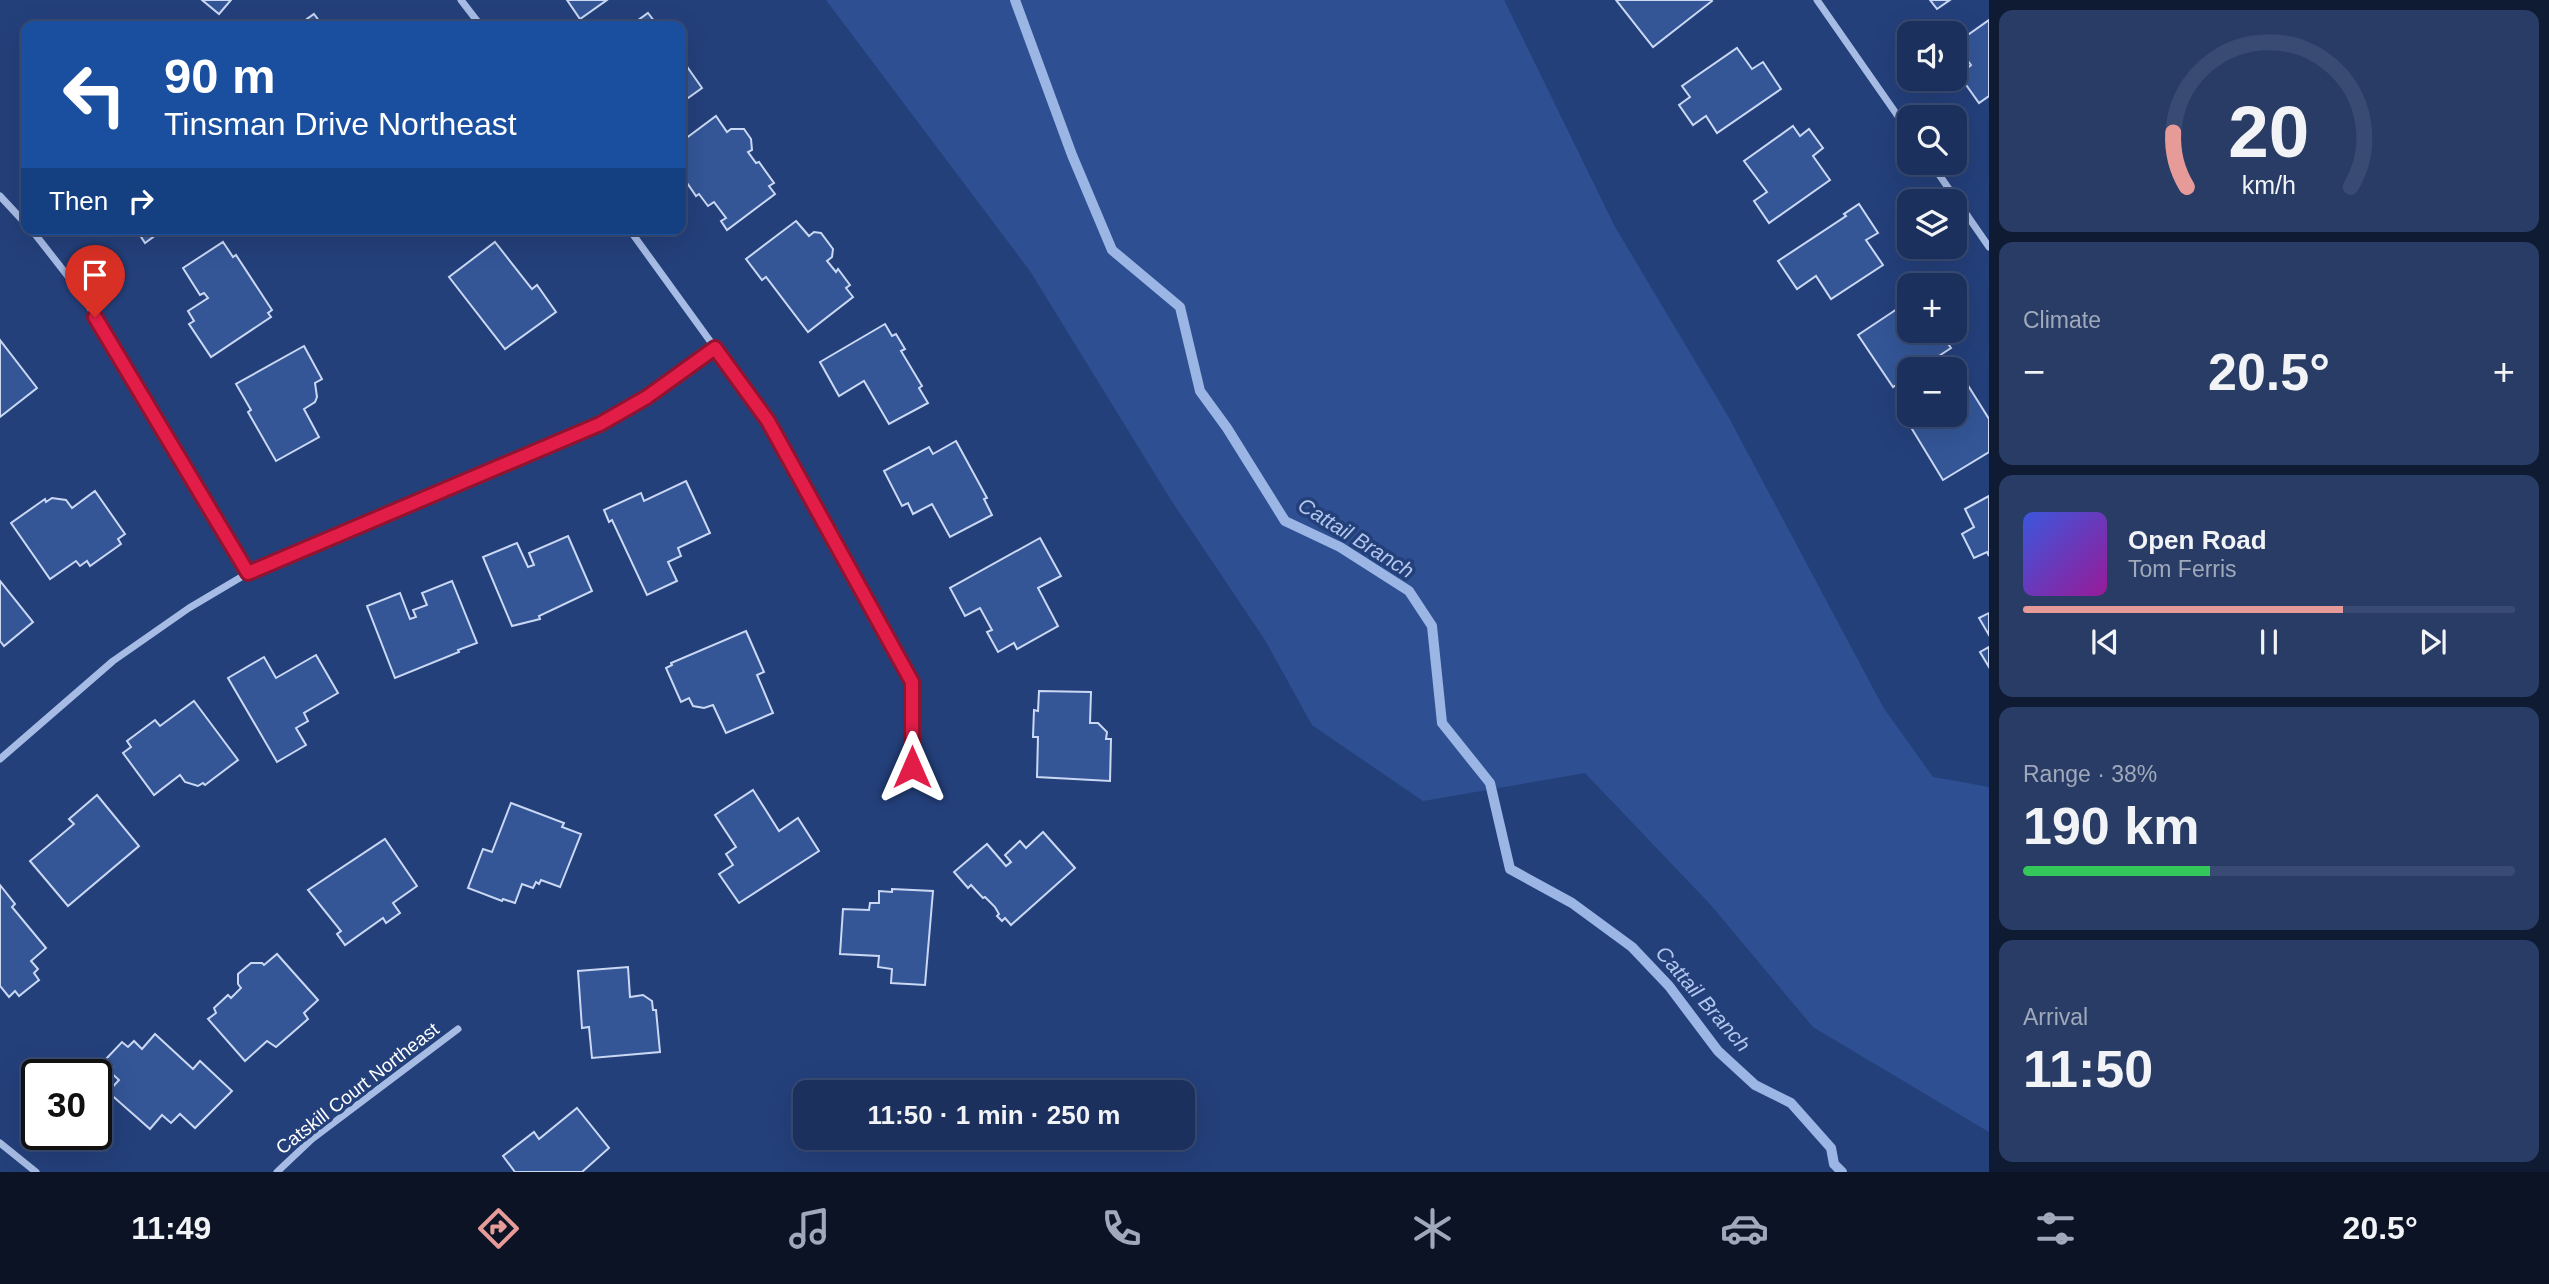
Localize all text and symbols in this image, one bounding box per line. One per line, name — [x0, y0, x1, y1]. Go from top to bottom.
map controls — [1897, 21, 1967, 427]
button: sound — [1897, 21, 1967, 91]
icon: left — [49, 49, 140, 140]
text: 90 m — [164, 49, 276, 103]
text: 20 — [2229, 92, 2309, 173]
button: search — [1897, 105, 1967, 175]
text: Tinsman Drive Northeast — [164, 106, 517, 142]
text: km/h — [2242, 171, 2296, 199]
icon: right — [122, 182, 160, 220]
text: Then — [49, 186, 108, 216]
button: layers — [1897, 189, 1967, 259]
pin — [65, 245, 125, 317]
icon: arrive — [76, 256, 114, 294]
button: + — [1897, 273, 1967, 343]
text: Climate — [2023, 307, 2101, 333]
text: 20.5° — [2208, 343, 2330, 401]
text: − — [2023, 351, 2045, 393]
text: + — [2493, 351, 2515, 393]
button: − — [1897, 357, 1967, 427]
water label: Cattail Branch — [1294, 493, 1418, 582]
text: Open Road — [2128, 525, 2267, 555]
text: Tom Ferris — [2128, 556, 2237, 582]
icon: previous — [2086, 623, 2124, 661]
icon: pause — [2250, 623, 2288, 661]
icon: next — [2414, 623, 2452, 661]
position arrow — [875, 730, 949, 804]
text: Range · 38% — [2023, 761, 2157, 787]
text: 190 km — [2023, 797, 2199, 855]
water label: Cattail Branch — [1651, 941, 1755, 1056]
text: Arrival — [2023, 1004, 2088, 1030]
street label: Catskill Court Northeast — [272, 1018, 443, 1158]
text: 11:50 — [2023, 1040, 2153, 1098]
speed limit sign: 30 — [21, 1059, 112, 1150]
text: 11:50 · 1 min · 250 m — [868, 1100, 1120, 1130]
icon: directions — [474, 1204, 523, 1253]
icon: music — [785, 1204, 834, 1253]
icon: phone — [1097, 1204, 1146, 1253]
icon: climate — [1408, 1204, 1457, 1253]
icon: car — [1720, 1204, 1769, 1253]
icon: filters — [2031, 1204, 2080, 1253]
text: 11:49 — [131, 1210, 211, 1246]
text: 20.5° — [2343, 1210, 2418, 1246]

